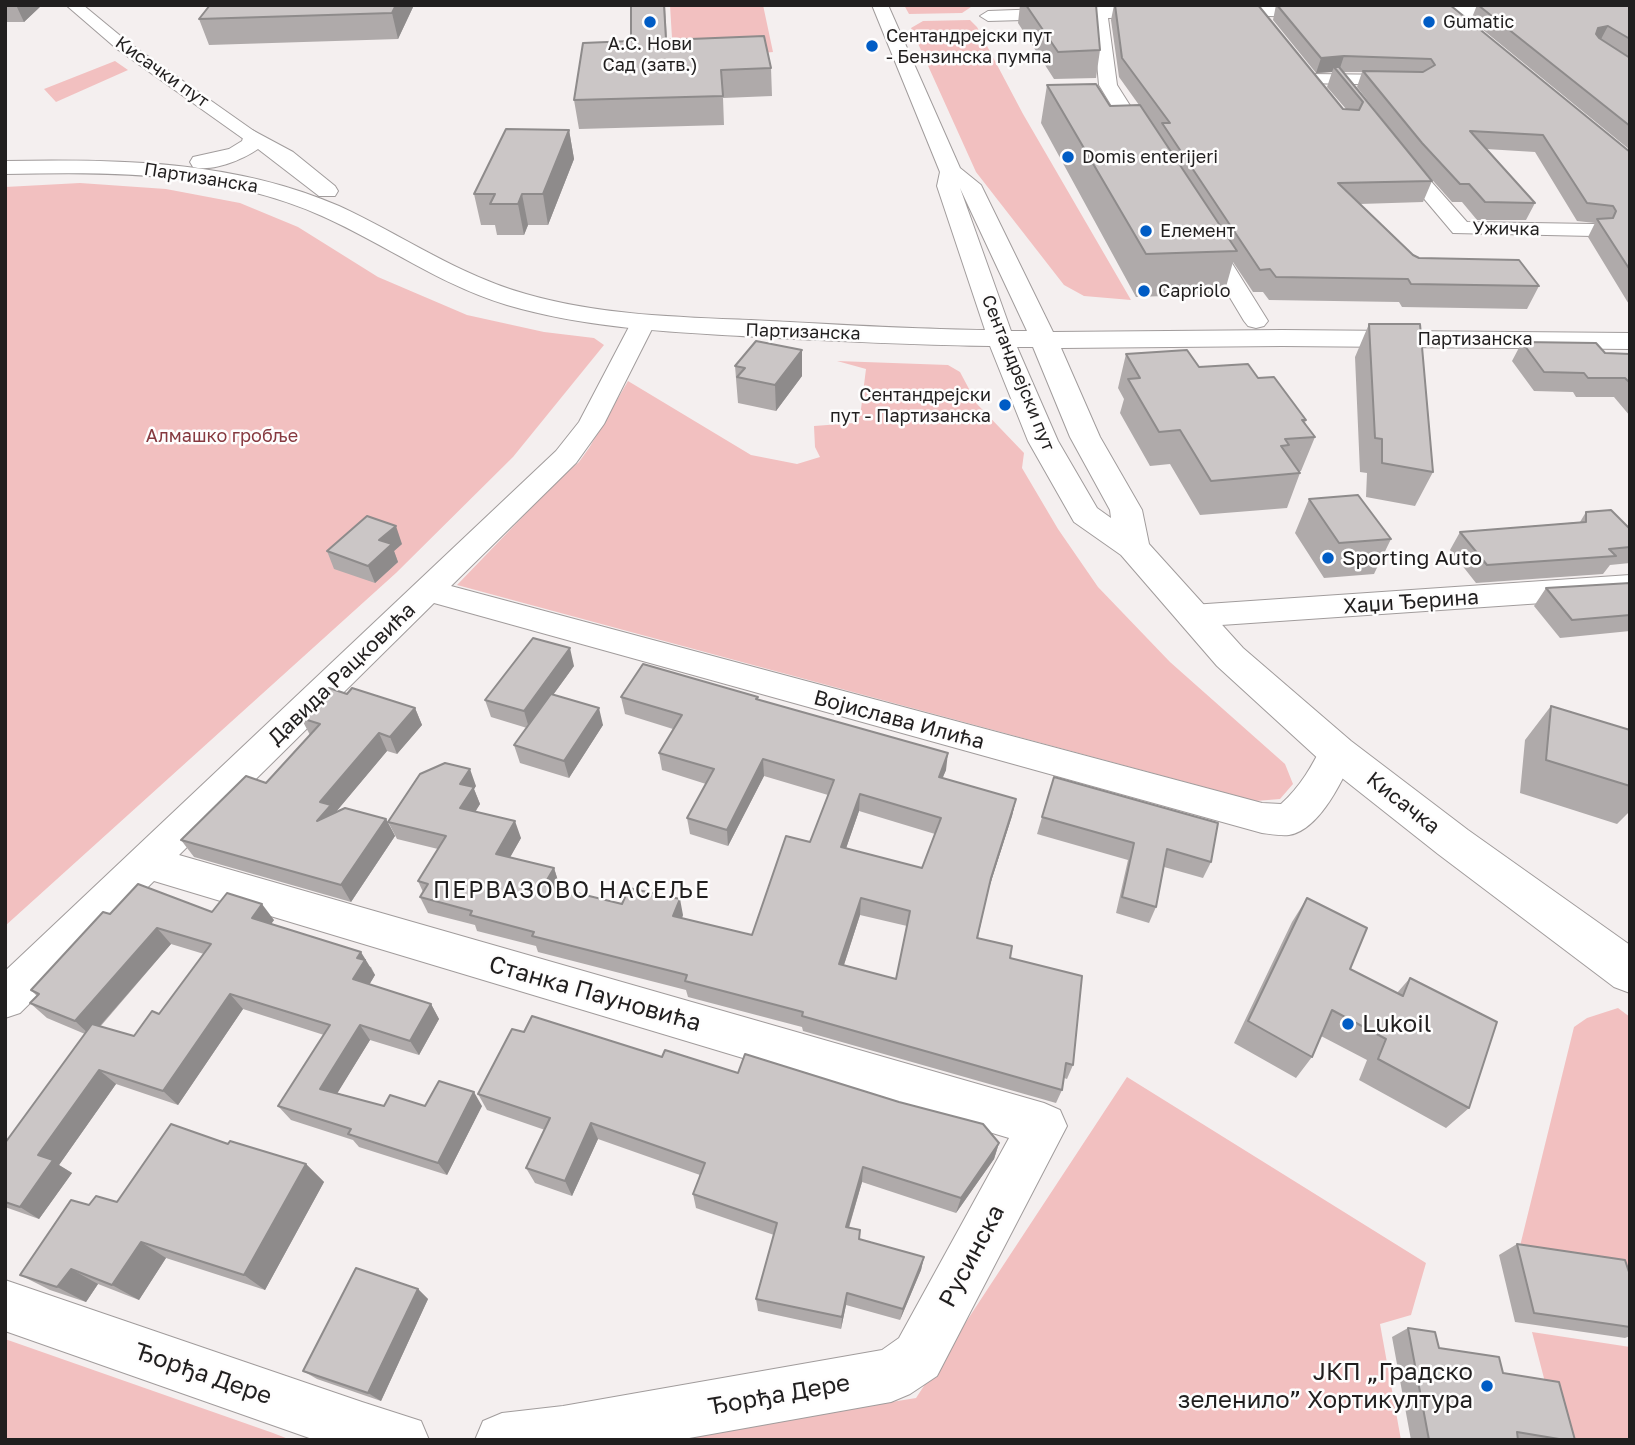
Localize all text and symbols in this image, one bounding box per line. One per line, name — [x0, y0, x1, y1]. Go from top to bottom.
place label: Gumatic — [1443, 11, 1514, 33]
marker: А.С. Нови Сад (затв.) — [642, 14, 658, 30]
marker: Gumatic — [1421, 14, 1437, 30]
place label: Сентандрејски пут - Бензинска пумпа — [886, 25, 1052, 68]
street label: Кисачки пут — [111, 32, 213, 112]
place label: А.С. Нови Сад (затв.) — [602, 33, 698, 76]
marker: Сентандрејски пут - Бензинска пумпа — [864, 38, 880, 54]
place label: Domis enterijeri — [1082, 146, 1218, 168]
marker: Domis enterijeri — [1060, 149, 1076, 165]
street label: Партизанска — [142, 158, 260, 198]
street label: Ужичка — [1472, 218, 1540, 240]
place label: Елемент — [1160, 220, 1235, 242]
marker: Елемент — [1138, 223, 1154, 239]
place label: Capriolo — [1158, 280, 1231, 302]
marker: Capriolo — [1136, 283, 1152, 299]
street label: Сентандрејски пут — [977, 292, 1059, 454]
street label: Партизанска — [745, 319, 861, 345]
street label: Партизанска — [1417, 328, 1533, 350]
place label: Сентандрејски пут - Партизанска — [830, 384, 991, 426]
marker: Сентандрејски пут - Партизанска — [997, 397, 1013, 413]
park label: Алмашко гробље — [146, 425, 298, 447]
place label: Sporting Auto — [1342, 545, 1482, 571]
marker: Sporting Auto — [1320, 550, 1336, 566]
street label: Хаџи Ђерина — [1342, 585, 1480, 619]
street label: Давида Рацковића — [263, 597, 421, 751]
street label: Војислава Илића — [811, 685, 987, 755]
street label: Кисачка — [1361, 767, 1445, 839]
district label: ПЕРВАЗОВО НАСЕЉЕ — [435, 877, 709, 905]
street label: Станка Пауновића — [486, 950, 704, 1038]
place label: Lukoil — [1362, 1010, 1431, 1038]
marker: Lukoil — [1340, 1016, 1356, 1032]
street label: Русинска — [933, 1200, 1011, 1312]
street label: Ђорђа Дере — [131, 1337, 275, 1411]
place label: ЈКП „Градско зеленило” Хортикултура — [1178, 1358, 1473, 1414]
street label: Ђорђа Дере — [706, 1368, 852, 1422]
marker: ЈКП „Градско зеленило” Хортикултура — [1479, 1378, 1495, 1394]

